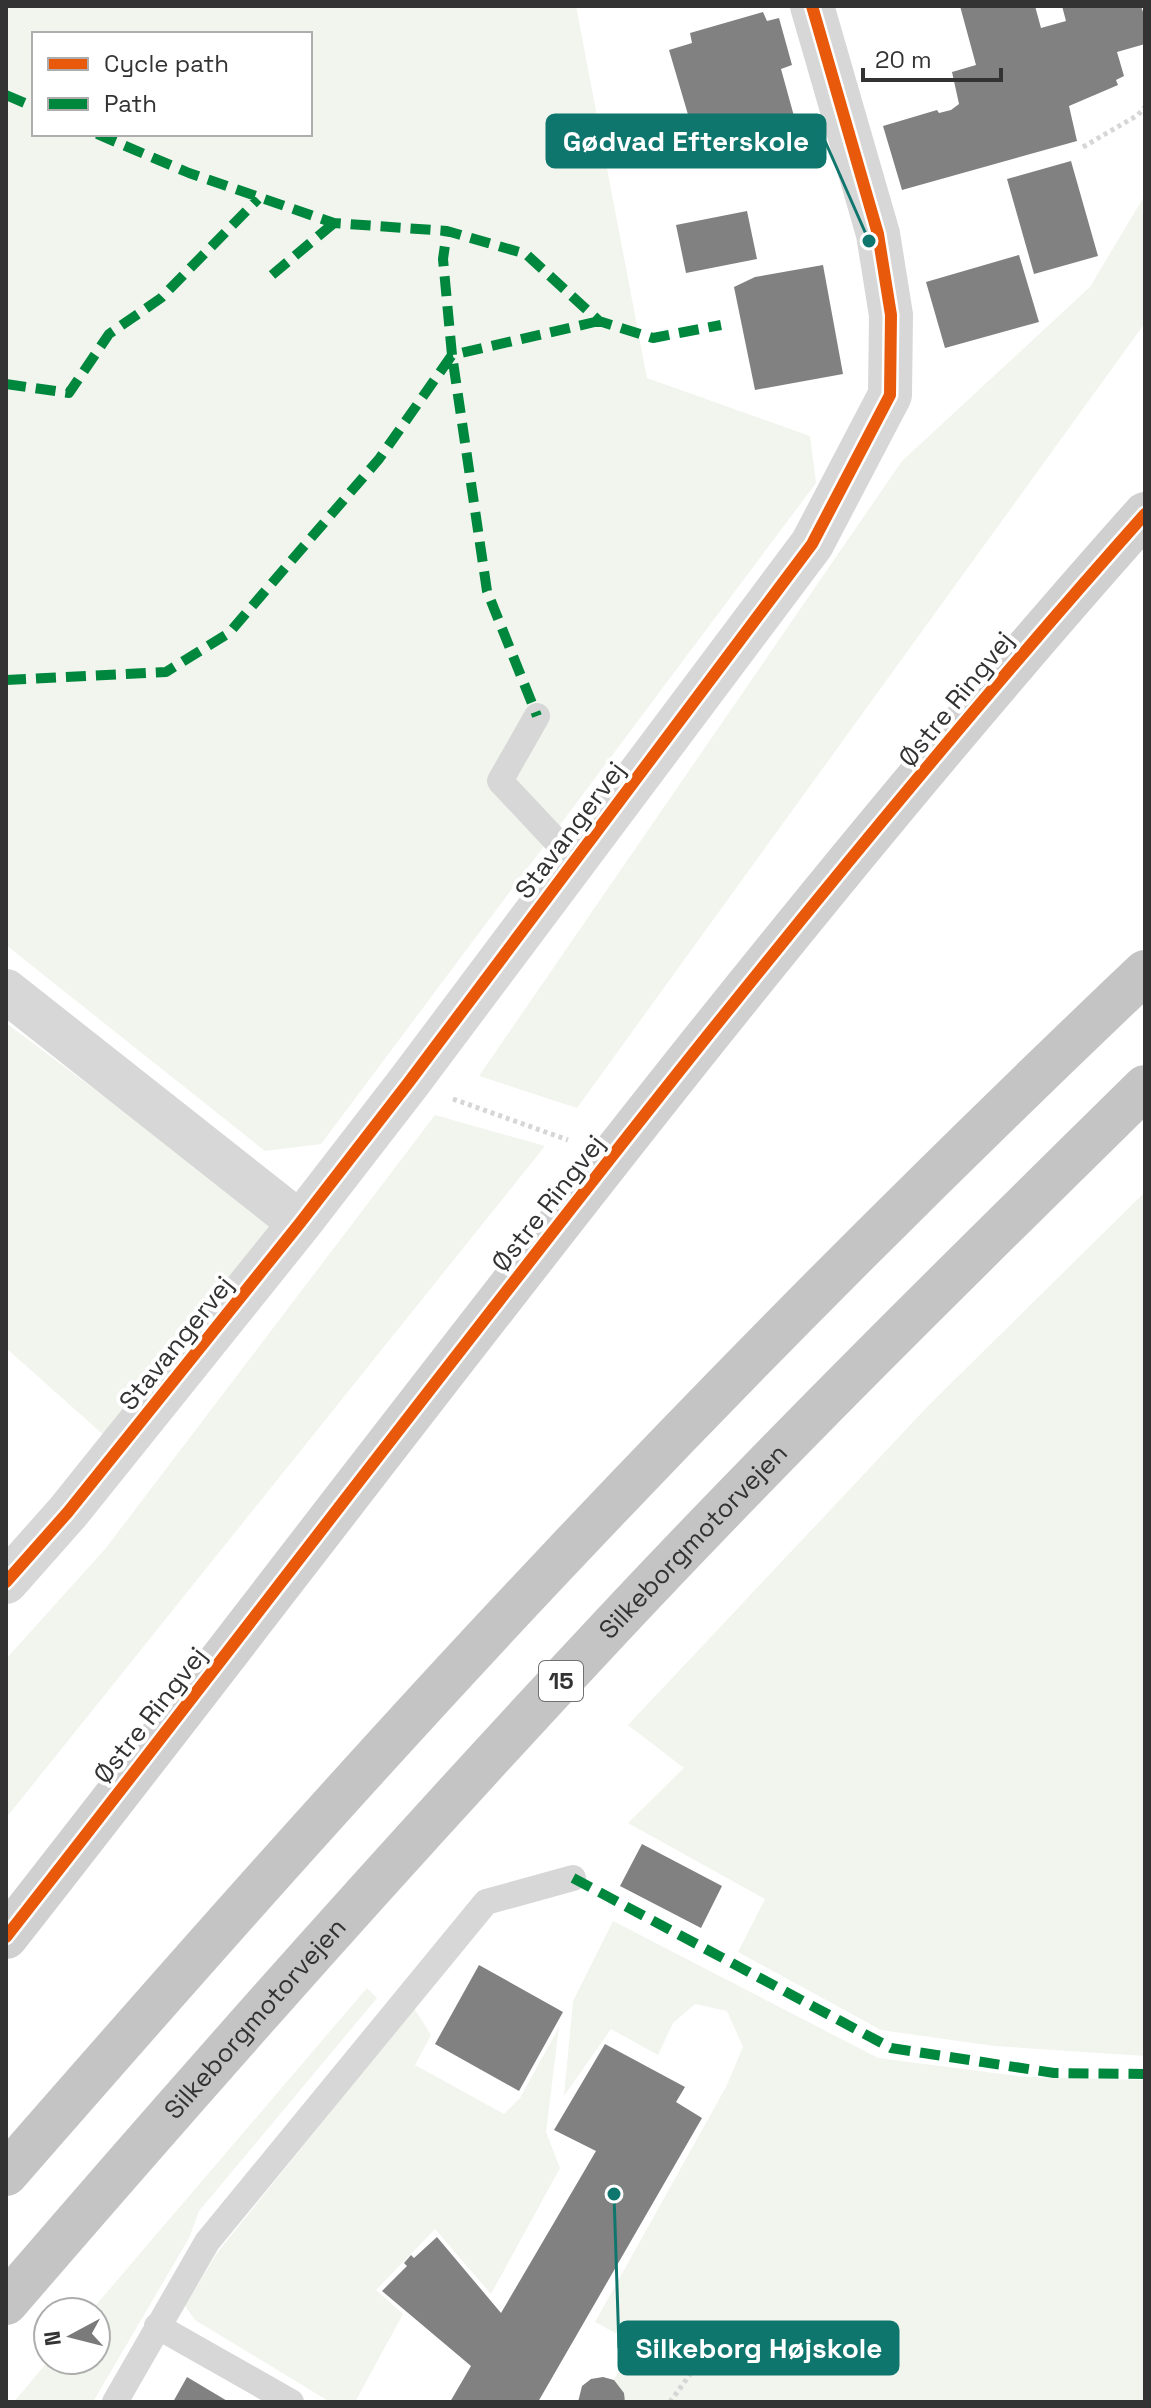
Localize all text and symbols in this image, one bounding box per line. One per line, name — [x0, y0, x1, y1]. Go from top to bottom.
legend — [32, 32, 312, 136]
scale bar — [863, 32, 1001, 82]
text: 20 m — [875, 44, 932, 75]
text: Cycle path — [104, 48, 229, 79]
text: Path — [104, 88, 157, 119]
callout: Gødvad Efterskole — [547, 115, 825, 167]
text: Gødvad Efterskole — [563, 123, 809, 159]
street label: Østre Ringvej — [891, 624, 1021, 774]
street label: Stavangervej — [507, 754, 633, 906]
street label: Østre Ringvej — [484, 1128, 612, 1278]
street label: Stavangervej — [111, 1269, 241, 1417]
street label: Silkeborgmotorvejen — [591, 1436, 795, 1646]
street label: Østre Ringvej — [86, 1640, 214, 1790]
road number: 15 — [539, 1661, 583, 1701]
street label: Silkeborgmotorvejen — [156, 1911, 353, 2126]
north arrow — [32, 2296, 112, 2376]
callout: Silkeborg Højskole — [619, 2322, 898, 2374]
text: N — [37, 2329, 67, 2347]
text: Silkeborg Højskole — [636, 2330, 882, 2366]

